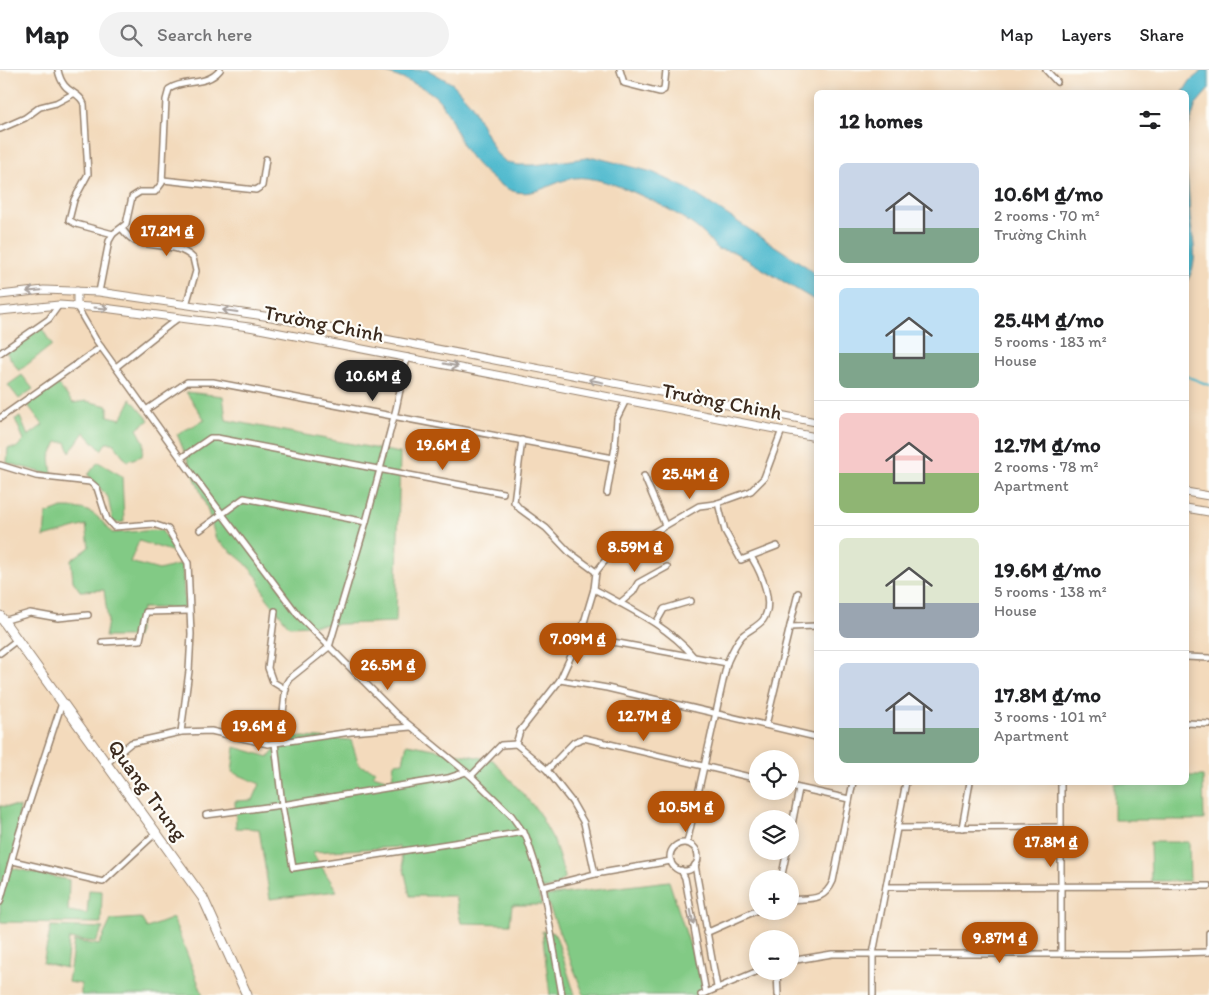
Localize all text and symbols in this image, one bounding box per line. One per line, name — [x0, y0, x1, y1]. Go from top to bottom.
search box — [99, 12, 449, 57]
text: Map — [25, 20, 69, 49]
icon: search — [117, 21, 145, 49]
text: Search here — [157, 23, 252, 46]
text: Map — [1000, 24, 1033, 46]
text: Layers — [1061, 24, 1111, 46]
text: Share — [1139, 24, 1184, 46]
icon: filters — [1136, 106, 1164, 134]
text: 12 homes — [839, 108, 923, 133]
text: 10.6M ₫/mo — [994, 181, 1103, 206]
icon: home — [879, 183, 939, 243]
text: 2 rooms · 70 m² — [994, 206, 1100, 225]
pin: 17.2M ₫ — [121, 214, 213, 257]
text: 17.2M ₫ — [141, 221, 193, 240]
text: Trường Chinh — [994, 225, 1087, 244]
one-way arrow — [27, 286, 43, 295]
street label: Trường Chinh — [262, 299, 386, 347]
one-way arrow — [92, 303, 108, 312]
one-way arrow — [223, 306, 239, 316]
text: 25.4M ₫/mo — [994, 307, 1104, 332]
icon: home — [879, 308, 939, 368]
text: 5 rooms · 183 m² — [994, 332, 1107, 351]
text: House — [994, 351, 1037, 370]
pin: 10.6M ₫ — [327, 360, 419, 402]
one-way arrow — [442, 361, 458, 371]
text: 10.6M ₫ — [346, 366, 400, 385]
one-way arrow — [589, 375, 605, 385]
street label: Trường Chinh — [660, 377, 784, 425]
pin: 19.6M ₫ — [397, 428, 489, 471]
text: 12.7M ₫/mo — [994, 432, 1101, 457]
icon: home — [879, 433, 939, 493]
text: 19.6M ₫ — [416, 435, 470, 454]
text: 2 rooms · 78 m² — [994, 457, 1099, 476]
pin: 25.4M ₫ — [644, 458, 736, 500]
text: 25.4M ₫ — [662, 464, 718, 483]
text: Apartment — [994, 476, 1069, 495]
pin: 8.59M ₫ — [589, 530, 681, 573]
text: 8.59M ₫ — [608, 537, 662, 556]
text: 19.6M ₫/mo — [994, 557, 1101, 582]
icon: home — [879, 558, 939, 618]
text: 5 rooms · 138 m² — [994, 582, 1107, 601]
text: House — [994, 601, 1037, 620]
pin: 7.09M ₫ — [532, 622, 624, 665]
text: 7.09M ₫ — [550, 629, 606, 648]
pin: 26.5M ₫ — [342, 648, 434, 691]
text: 26.5M ₫ — [361, 655, 415, 674]
text: 17.8M ₫/mo — [994, 682, 1101, 707]
icon: home — [879, 683, 939, 743]
pin: 12.7M ₫ — [598, 700, 690, 742]
text: 12.7M ₫ — [618, 706, 670, 725]
text: 3 rooms · 101 m² — [994, 707, 1107, 726]
pin: 19.6M ₫ — [213, 710, 305, 752]
text: 19.6M ₫ — [232, 716, 286, 735]
text: Apartment — [994, 726, 1069, 745]
street label: Quang Trung — [103, 735, 193, 846]
map controls — [749, 750, 799, 980]
button: locate — [749, 750, 799, 800]
pin: 10.5M ₫ — [640, 790, 732, 833]
text: 10.5M ₫ — [659, 797, 713, 816]
button: layers — [749, 810, 799, 860]
pin: 17.8M ₫ — [1005, 826, 1097, 868]
text: 17.8M ₫ — [1024, 832, 1078, 851]
button: + — [749, 870, 799, 920]
one-way arrow — [687, 909, 697, 925]
pin: 9.87M ₫ — [954, 922, 1046, 964]
text: 9.87M ₫ — [973, 928, 1027, 947]
button: − — [749, 930, 799, 980]

